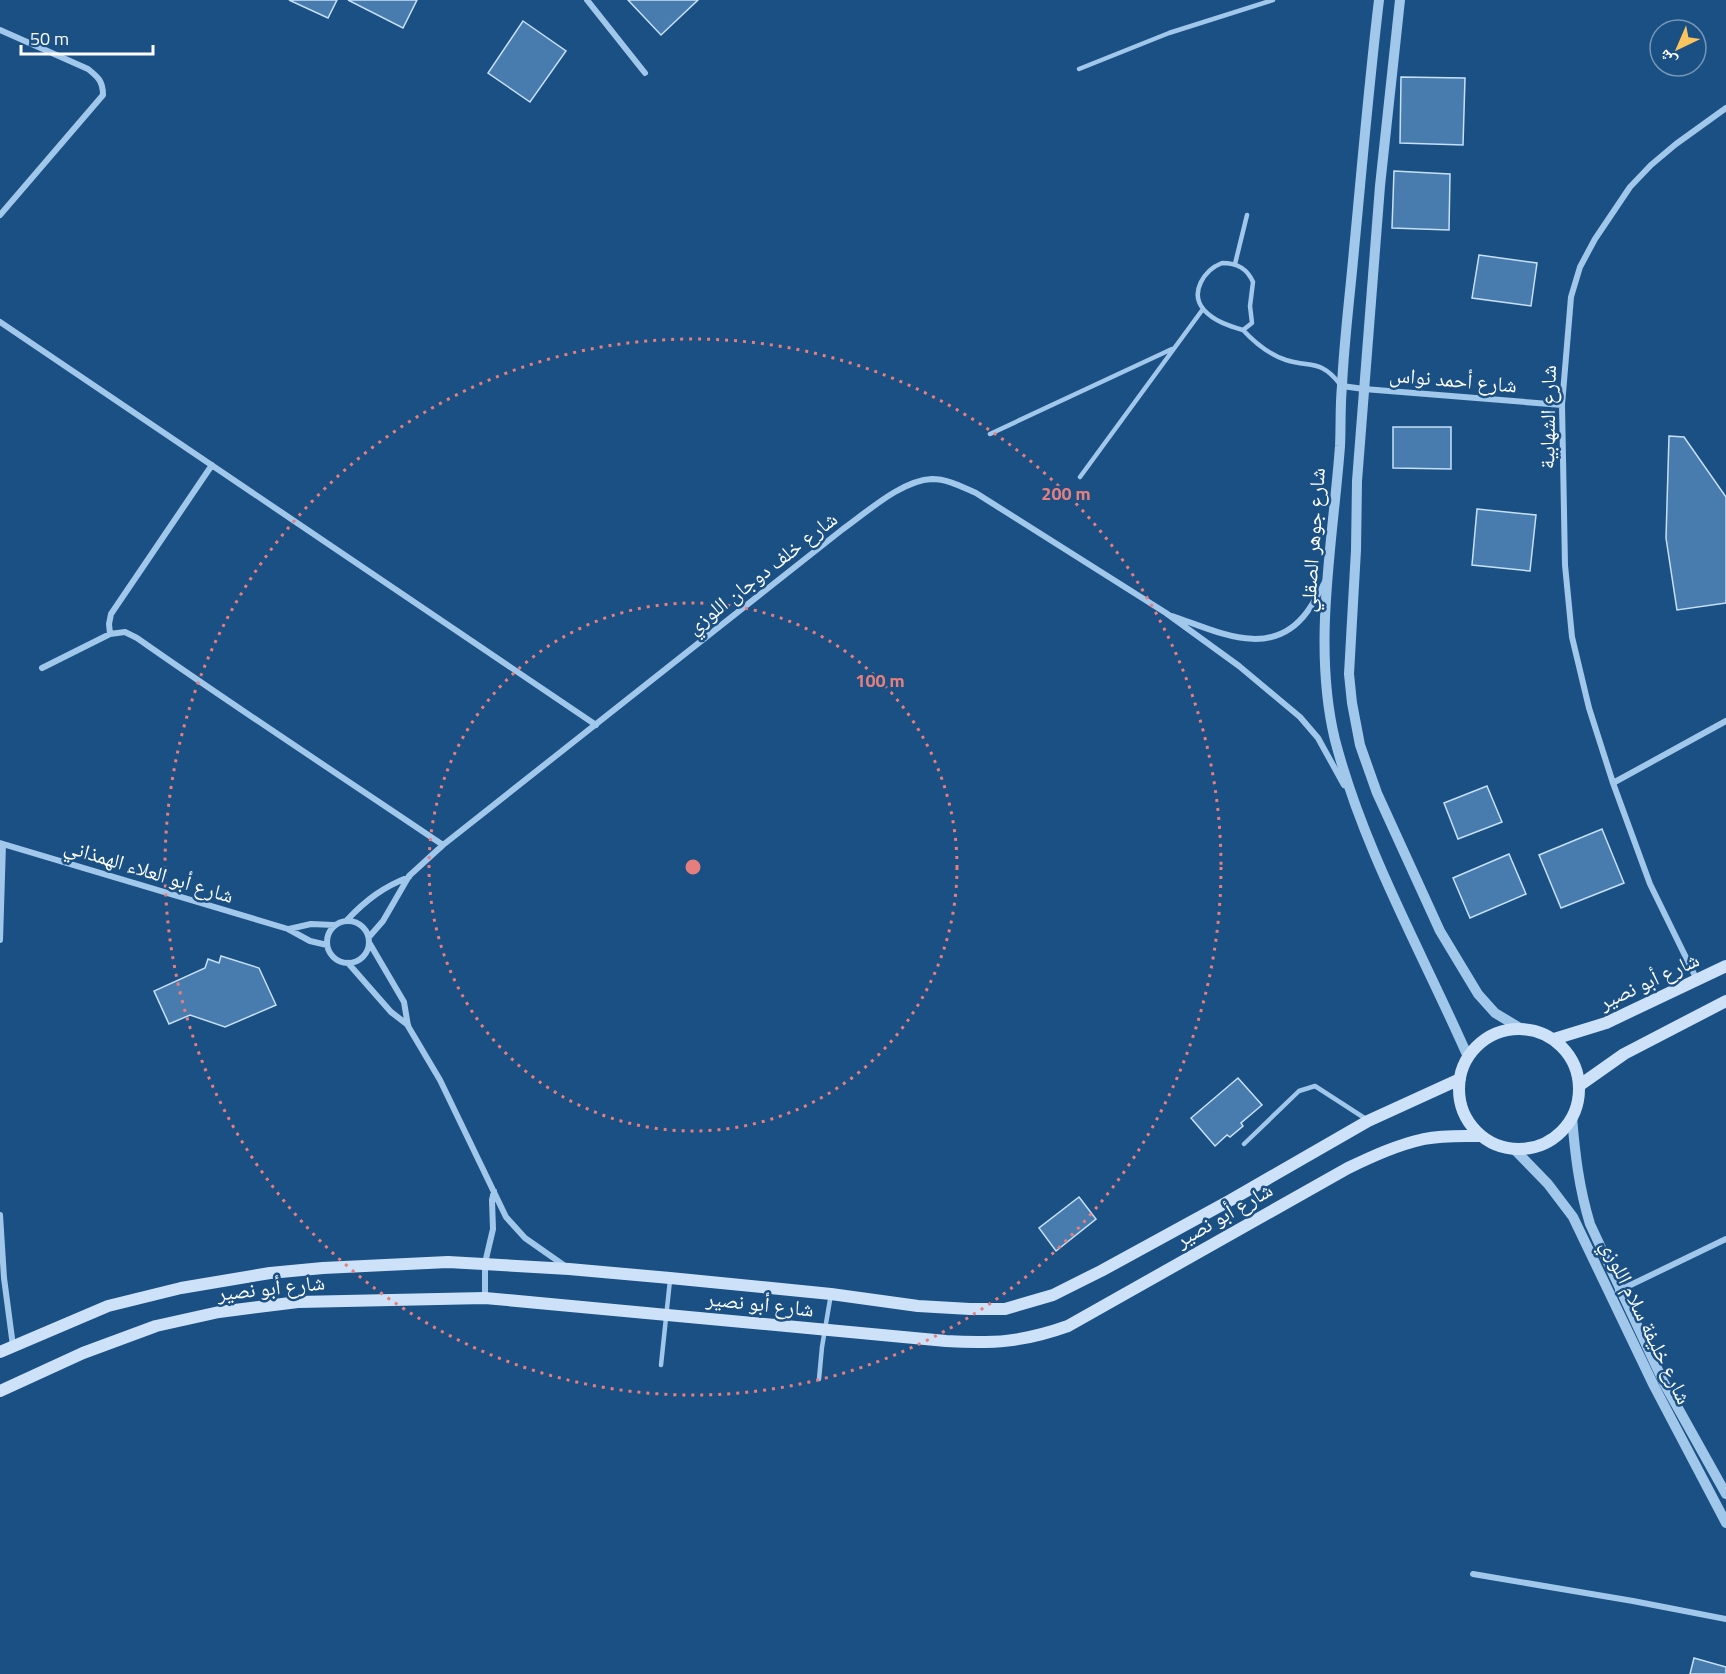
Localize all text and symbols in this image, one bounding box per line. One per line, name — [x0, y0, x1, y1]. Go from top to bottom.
scale bar — [21, 18, 153, 56]
north arrow — [1648, 18, 1708, 78]
text: 50 m — [30, 25, 69, 52]
text: ش — [1653, 44, 1682, 73]
street label: شارع أحمد نواس — [1388, 357, 1518, 401]
street label: شارع الشهابية — [1530, 365, 1564, 469]
street label: شارع جوهر الصقلي — [1291, 466, 1334, 613]
text: 200 m — [1041, 480, 1091, 507]
street label: شارع خلف دوجان اللوزي — [679, 503, 845, 643]
text: 100 m — [855, 667, 905, 694]
street label: شارع أبو العلاء الهمذاني — [60, 829, 238, 912]
centre of rings — [683, 857, 703, 877]
street label: شارع أبو نصير — [1592, 943, 1704, 1018]
street label: شارع أبو نصير — [1168, 1173, 1278, 1255]
street label: شارع خليفة سلام اللوزي — [1592, 1234, 1701, 1410]
street label: شارع أبو نصير — [215, 1265, 326, 1309]
street label: شارع أبو نصير — [704, 1281, 815, 1325]

